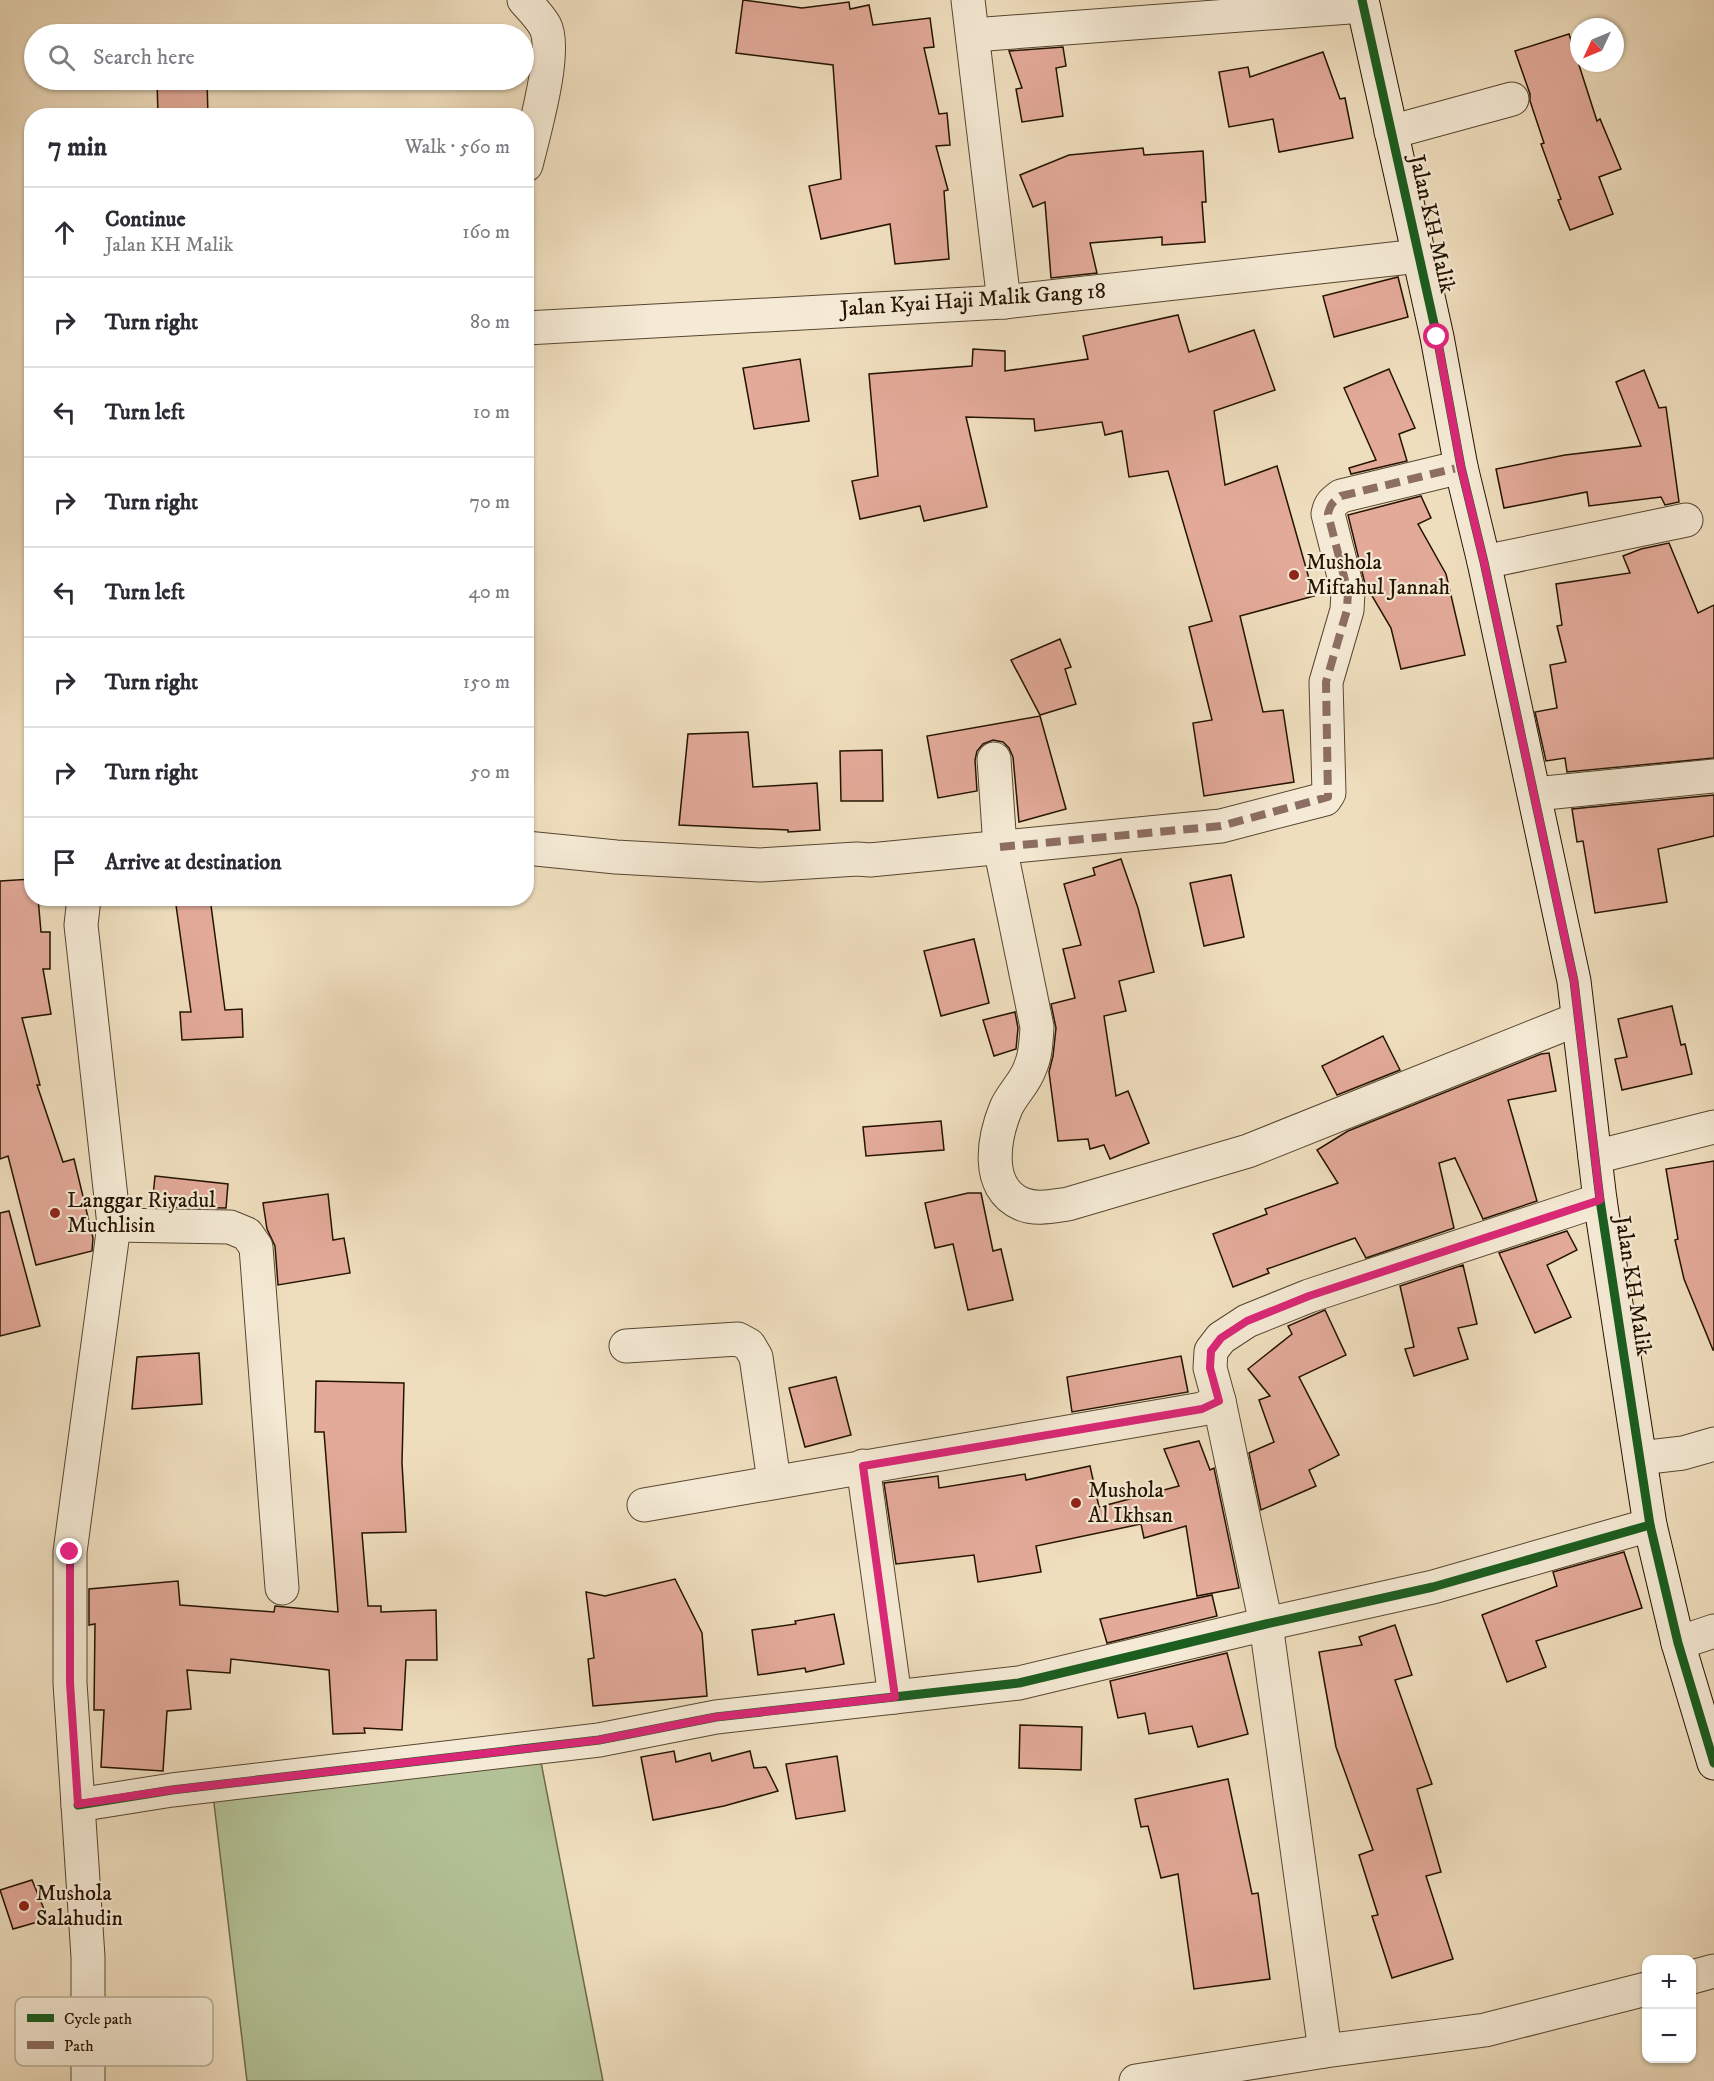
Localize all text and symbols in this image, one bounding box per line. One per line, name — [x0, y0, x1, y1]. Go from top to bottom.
north arrow — [1570, 18, 1624, 72]
search box — [24, 24, 534, 90]
icon: search — [45, 41, 78, 74]
text: Search here — [93, 44, 195, 71]
text: 7 min — [48, 131, 107, 164]
text: Walk · 560 m — [405, 135, 510, 160]
street label: Jalan KH Malik — [1403, 150, 1461, 296]
text: Continue — [105, 206, 186, 233]
icon: ahead — [48, 216, 81, 249]
text: 160 m — [462, 220, 510, 245]
text: Jalan KH Malik — [105, 233, 233, 258]
street label: Jalan Kyai Haji Malik Gang 18 — [837, 277, 1107, 323]
icon: right — [48, 306, 81, 339]
text: Turn right — [105, 309, 198, 336]
text: 80 m — [470, 310, 510, 335]
route start — [1423, 323, 1449, 349]
icon: left — [48, 396, 81, 429]
text: Turn left — [105, 399, 185, 426]
text: 10 m — [473, 400, 510, 425]
icon: right — [48, 486, 81, 519]
text: Turn right — [105, 489, 198, 516]
text: 70 m — [469, 490, 510, 515]
place label: Mushola Miftahul Jannah — [1306, 549, 1451, 601]
marker: Mushola Miftahul Jannah — [1287, 568, 1301, 582]
icon: left — [48, 576, 81, 609]
text: Turn left — [105, 579, 185, 606]
text: 40 m — [468, 580, 510, 605]
icon: right — [48, 666, 81, 699]
text: Turn right — [105, 669, 198, 696]
text: 150 m — [463, 670, 510, 695]
icon: right — [48, 756, 81, 789]
text: Turn right — [105, 759, 198, 786]
text: 50 m — [470, 760, 510, 785]
icon: arrive — [48, 846, 81, 879]
text: Arrive at destination — [105, 849, 282, 876]
place label: Langgar Riyadul Muchlisin — [67, 1187, 216, 1239]
marker: Langgar Riyadul Muchlisin — [48, 1206, 62, 1220]
street label: Jalan KH Malik — [1608, 1212, 1657, 1358]
place label: Mushola Al Ikhsan — [1088, 1477, 1174, 1529]
marker: Mushola Al Ikhsan — [1069, 1496, 1083, 1510]
route end — [56, 1538, 82, 1564]
place label: Mushola Salahudin — [36, 1880, 124, 1932]
marker: Mushola Salahudin — [17, 1899, 31, 1913]
map controls — [1642, 1955, 1696, 2063]
button: + — [1642, 1955, 1696, 2009]
legend — [15, 1997, 213, 2066]
text: Cycle path — [64, 2009, 133, 2029]
button: − — [1642, 2009, 1696, 2063]
text: Path — [64, 2036, 94, 2056]

